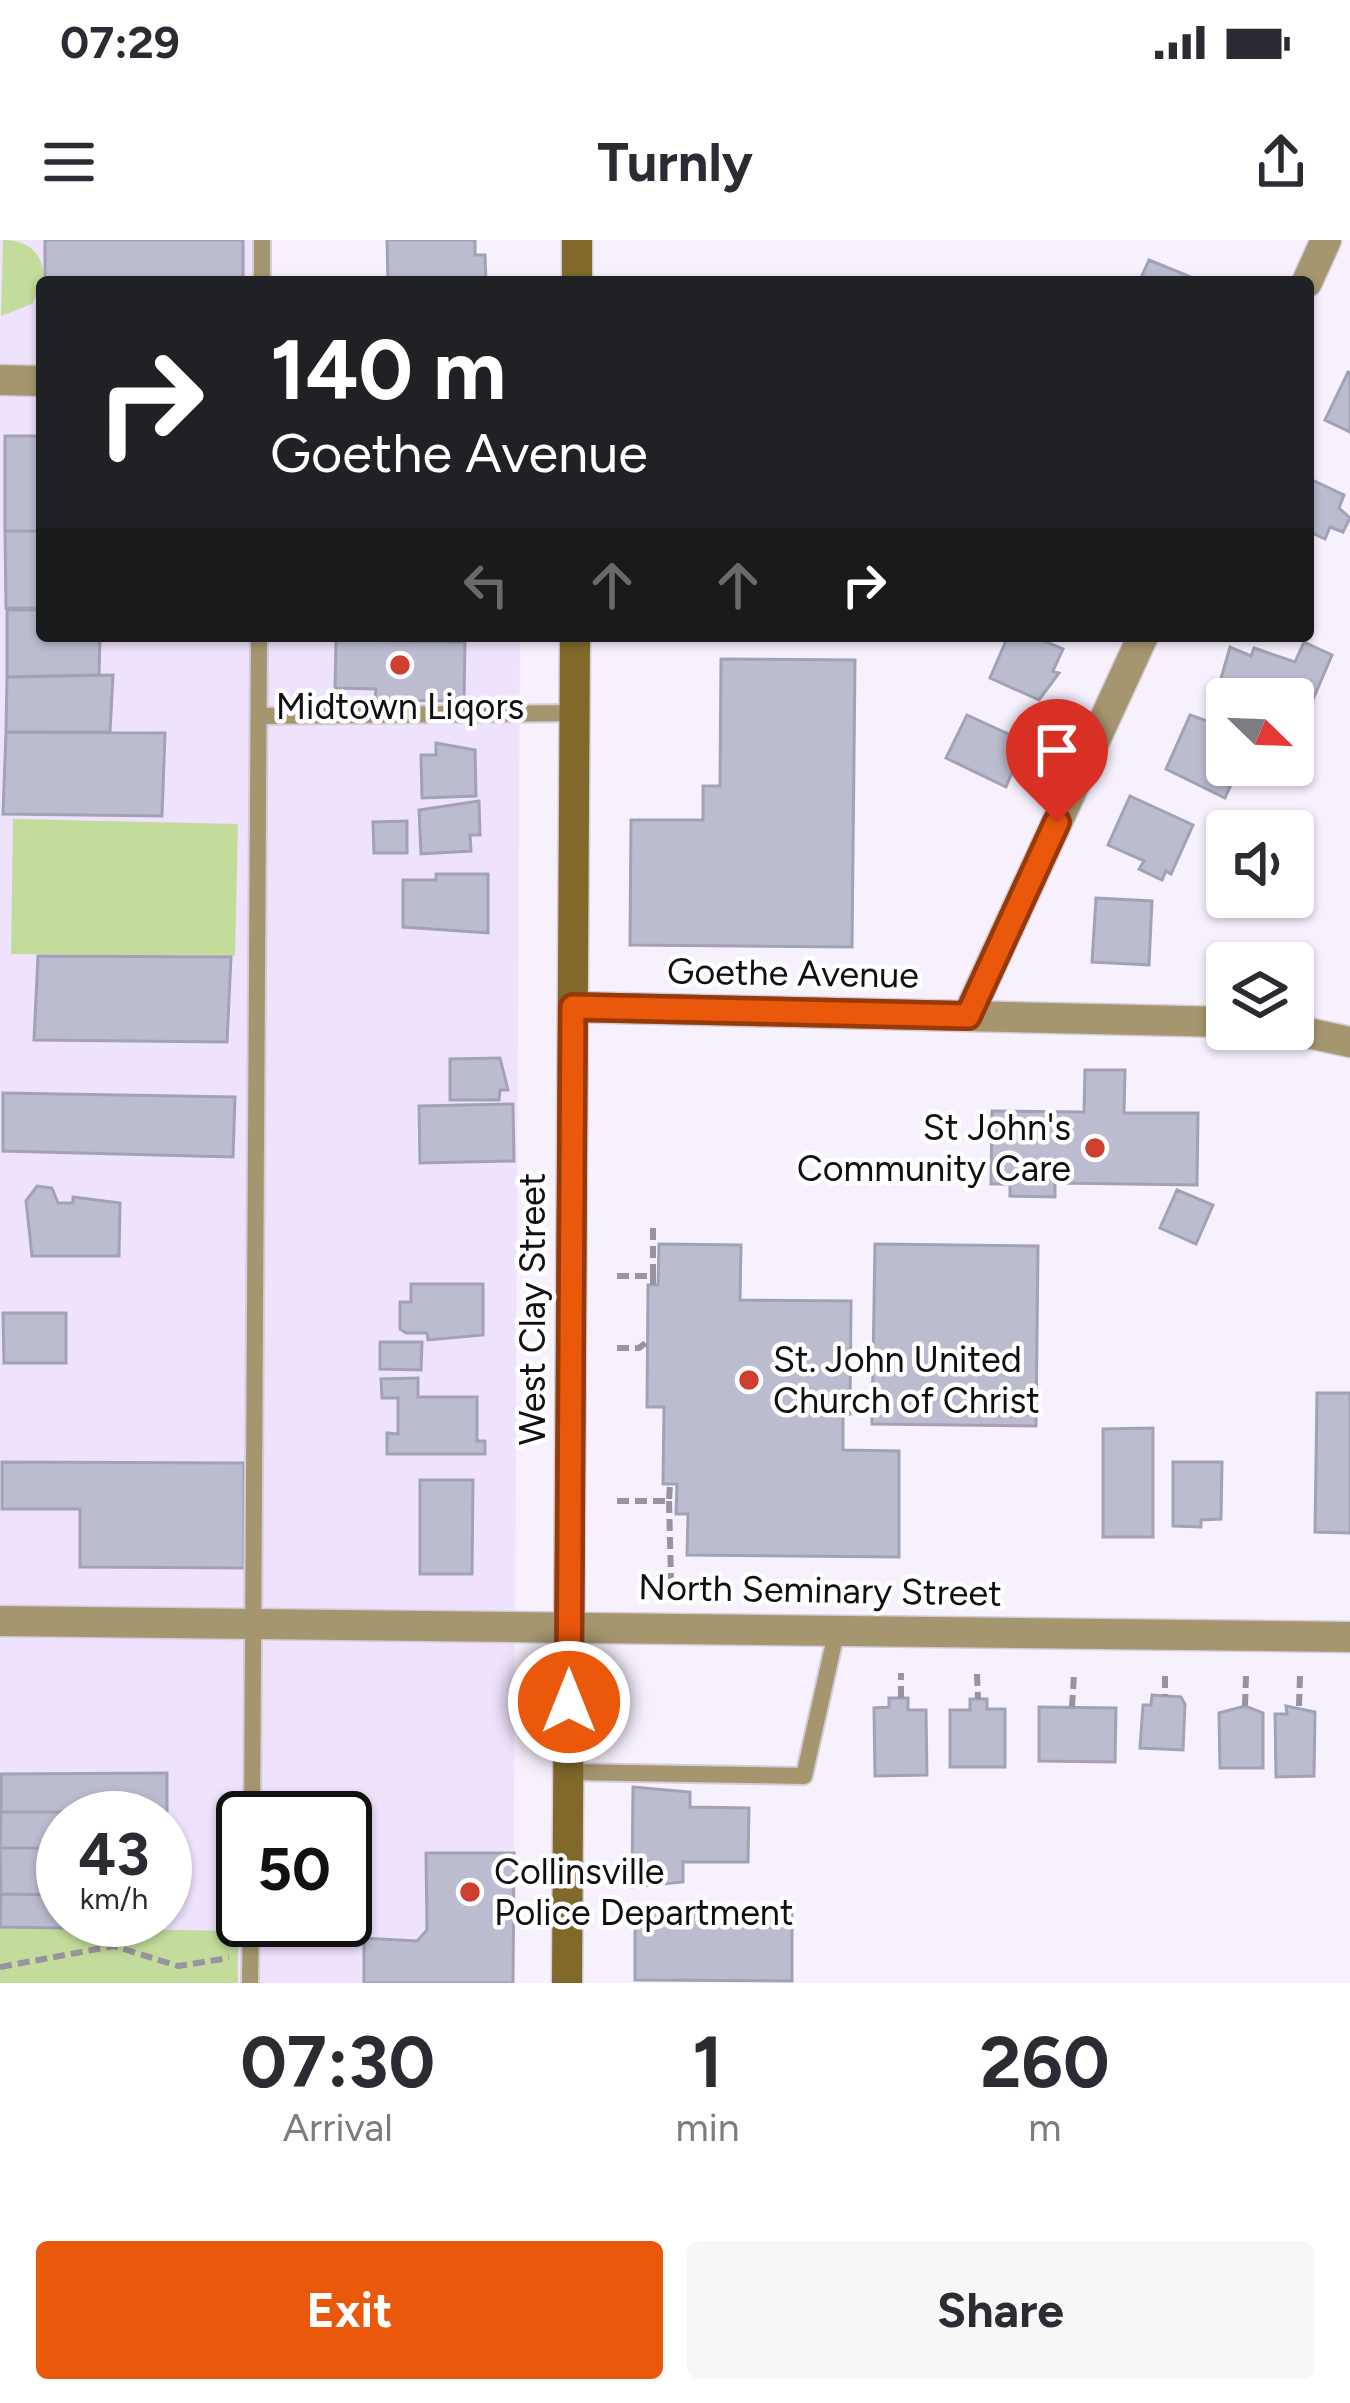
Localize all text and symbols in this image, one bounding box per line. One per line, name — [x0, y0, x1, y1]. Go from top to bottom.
text: 07:29 — [60, 15, 180, 69]
icon: menu — [36, 129, 102, 195]
icon: share — [1248, 129, 1314, 195]
text: Turnly — [597, 130, 753, 195]
text: 140 m — [270, 319, 506, 420]
icon: right — [72, 324, 228, 480]
text: Goethe Avenue — [270, 421, 648, 486]
icon: left — [453, 552, 519, 618]
icon: ahead — [579, 552, 645, 618]
icon: ahead — [705, 552, 771, 618]
icon: right — [831, 552, 897, 618]
marker: Midtown Liqors — [387, 652, 413, 678]
north arrow — [1206, 678, 1314, 786]
map controls — [1206, 678, 1314, 1050]
place label: Midtown Liqors — [276, 685, 524, 728]
pin — [1006, 699, 1108, 822]
icon: arrive — [1024, 717, 1090, 783]
button: sound — [1206, 810, 1314, 918]
button: layers — [1206, 942, 1314, 1050]
street label: Goethe Avenue — [667, 949, 919, 997]
place label: St John's Community Care — [797, 1106, 1071, 1190]
marker: St John's Community Care — [1082, 1135, 1108, 1161]
street label: West Clay Street — [511, 1173, 554, 1445]
place label: St. John United Church of Christ — [773, 1338, 1040, 1422]
marker: St. John United Church of Christ — [736, 1367, 762, 1393]
street label: North Seminary Street — [638, 1565, 1002, 1615]
position arrow — [506, 1639, 632, 1765]
speed limit sign: 50 — [216, 1791, 372, 1947]
text: 43 — [78, 1818, 150, 1890]
place label: Collinsville Police Department — [494, 1850, 793, 1934]
marker: Collinsville Police Department — [457, 1879, 483, 1905]
text: km/h — [80, 1880, 148, 1917]
text: 07:30 — [240, 2019, 435, 2105]
text: 1 — [692, 2019, 723, 2105]
text: 260 — [980, 2019, 1110, 2105]
text: Arrival — [283, 2104, 393, 2151]
text: min — [675, 2104, 739, 2151]
text: m — [1028, 2104, 1061, 2151]
button: Exit — [36, 2241, 663, 2379]
button: Share — [687, 2241, 1314, 2379]

